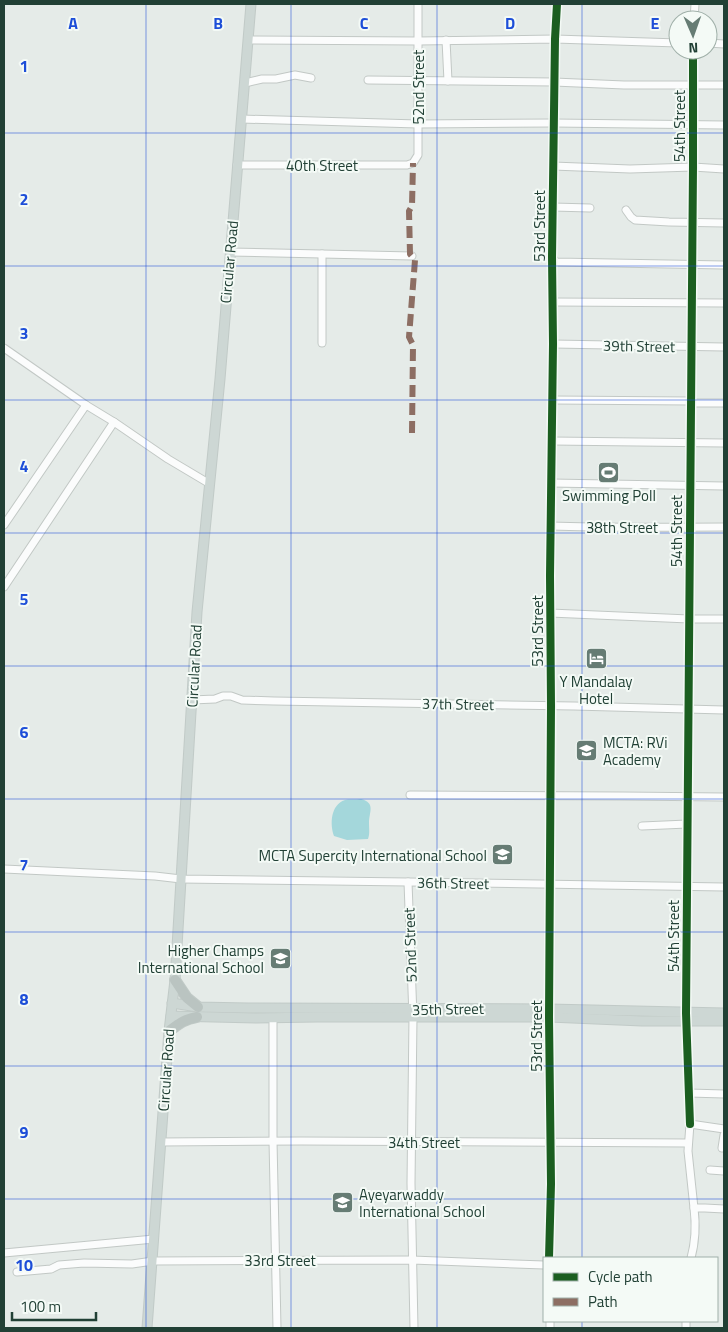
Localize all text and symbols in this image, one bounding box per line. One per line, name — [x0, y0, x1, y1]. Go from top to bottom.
north arrow — [668, 10, 718, 60]
text: A — [68, 11, 78, 35]
text: B — [213, 11, 223, 35]
text: C — [360, 11, 369, 35]
text: D — [505, 11, 515, 35]
text: E — [651, 11, 660, 35]
text: N — [688, 38, 699, 59]
street label: 52nd Street — [407, 49, 430, 124]
text: 1 — [20, 54, 28, 78]
street label: 54th Street — [668, 89, 691, 162]
street label: 40th Street — [286, 154, 359, 177]
text: 2 — [20, 187, 28, 211]
street label: 53rd Street — [528, 189, 551, 262]
street label: Circular Road — [214, 220, 244, 304]
text: 3 — [20, 321, 28, 345]
street label: 39th Street — [603, 334, 676, 358]
text: 4 — [20, 454, 29, 478]
sports icon: Swimming Poll — [597, 460, 621, 484]
place label: Swimming Poll — [562, 484, 656, 507]
street label: 54th Street — [665, 494, 688, 567]
street label: 38th Street — [586, 516, 659, 539]
text: 5 — [20, 587, 29, 611]
street label: 53rd Street — [526, 594, 549, 667]
street label: Circular Road — [180, 624, 208, 708]
hotel icon: Y Mandalay Hotel — [584, 646, 608, 670]
place label: Y Mandalay Hotel — [559, 670, 633, 710]
street label: 37th Street — [422, 692, 495, 716]
text: 6 — [20, 720, 29, 744]
place label: MCTA: RVi Academy — [603, 731, 668, 771]
school or university icon: MCTA: RVi Academy — [575, 739, 599, 763]
school or university icon: MCTA Supercity International School — [491, 843, 515, 867]
place label: MCTA Supercity International School — [258, 844, 487, 867]
text: 7 — [20, 853, 28, 877]
street label: 36th Street — [417, 871, 490, 895]
street label: 54th Street — [662, 899, 685, 972]
street label: 52nd Street — [397, 907, 423, 983]
place label: Higher Champs International School — [138, 939, 264, 979]
school or university icon: Higher Champs International School — [268, 947, 292, 971]
text: 8 — [20, 987, 29, 1011]
street label: 35th Street — [412, 997, 485, 1021]
street label: 53rd Street — [525, 999, 548, 1072]
street label: Circular Road — [152, 1028, 180, 1112]
text: 9 — [20, 1120, 29, 1144]
street label: 34th Street — [388, 1131, 461, 1154]
place label: Ayeyarwaddy International School — [359, 1183, 485, 1223]
school or university icon: Ayeyarwaddy International School — [331, 1191, 355, 1215]
street label: 33rd Street — [244, 1249, 317, 1272]
text: 10 — [15, 1253, 33, 1277]
legend — [543, 1257, 718, 1322]
text: Cycle path — [588, 1265, 653, 1288]
scale bar — [12, 1290, 96, 1322]
text: Path — [588, 1290, 618, 1313]
text: 100 m — [20, 1295, 61, 1318]

